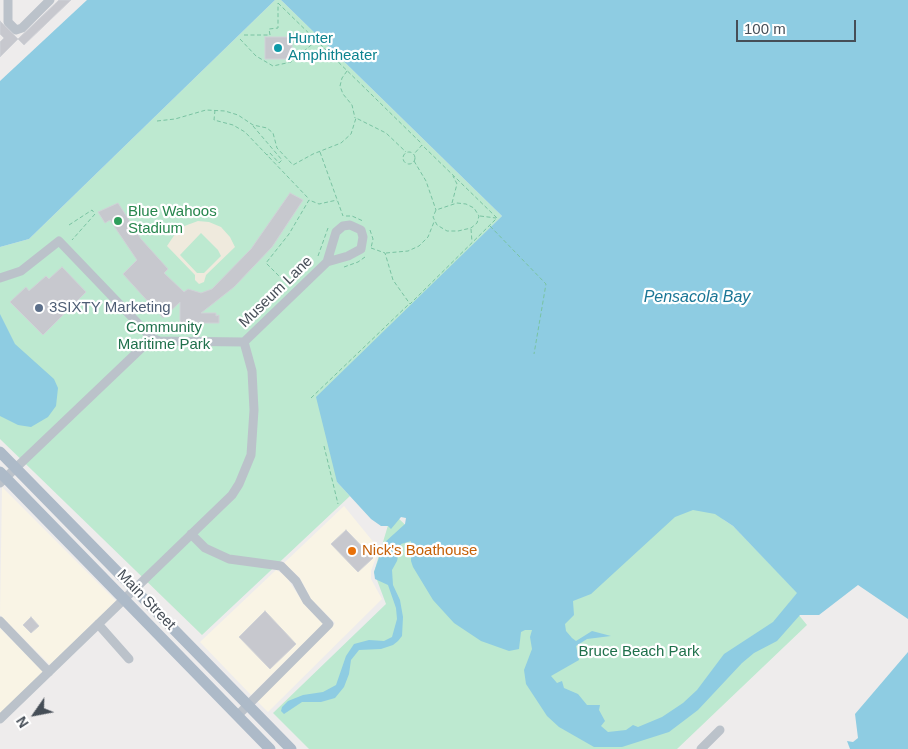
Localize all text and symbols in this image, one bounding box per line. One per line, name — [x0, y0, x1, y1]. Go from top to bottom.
scale bar — [738, 10, 858, 42]
text: 100 m — [744, 20, 786, 37]
place label: Hunter Amphitheater — [288, 30, 377, 65]
marker: Hunter Amphitheater — [272, 42, 284, 54]
place label: Blue Wahoos Stadium — [128, 203, 217, 238]
marker: Blue Wahoos Stadium — [112, 215, 124, 227]
street label: Museum Lane — [236, 253, 316, 331]
water label: Pensacola Bay — [644, 288, 750, 308]
place label: 3SIXTY Marketing — [49, 299, 171, 317]
marker: 3SIXTY Marketing — [33, 302, 45, 314]
park label: Community Maritime Park — [118, 319, 210, 354]
place label: Nick's Boathouse — [362, 542, 477, 560]
marker: Nick's Boathouse — [346, 545, 358, 557]
street label: Main Street — [113, 566, 179, 634]
park label: Bruce Beach Park — [579, 643, 699, 661]
north arrow — [10, 689, 60, 739]
text: N — [13, 714, 32, 731]

